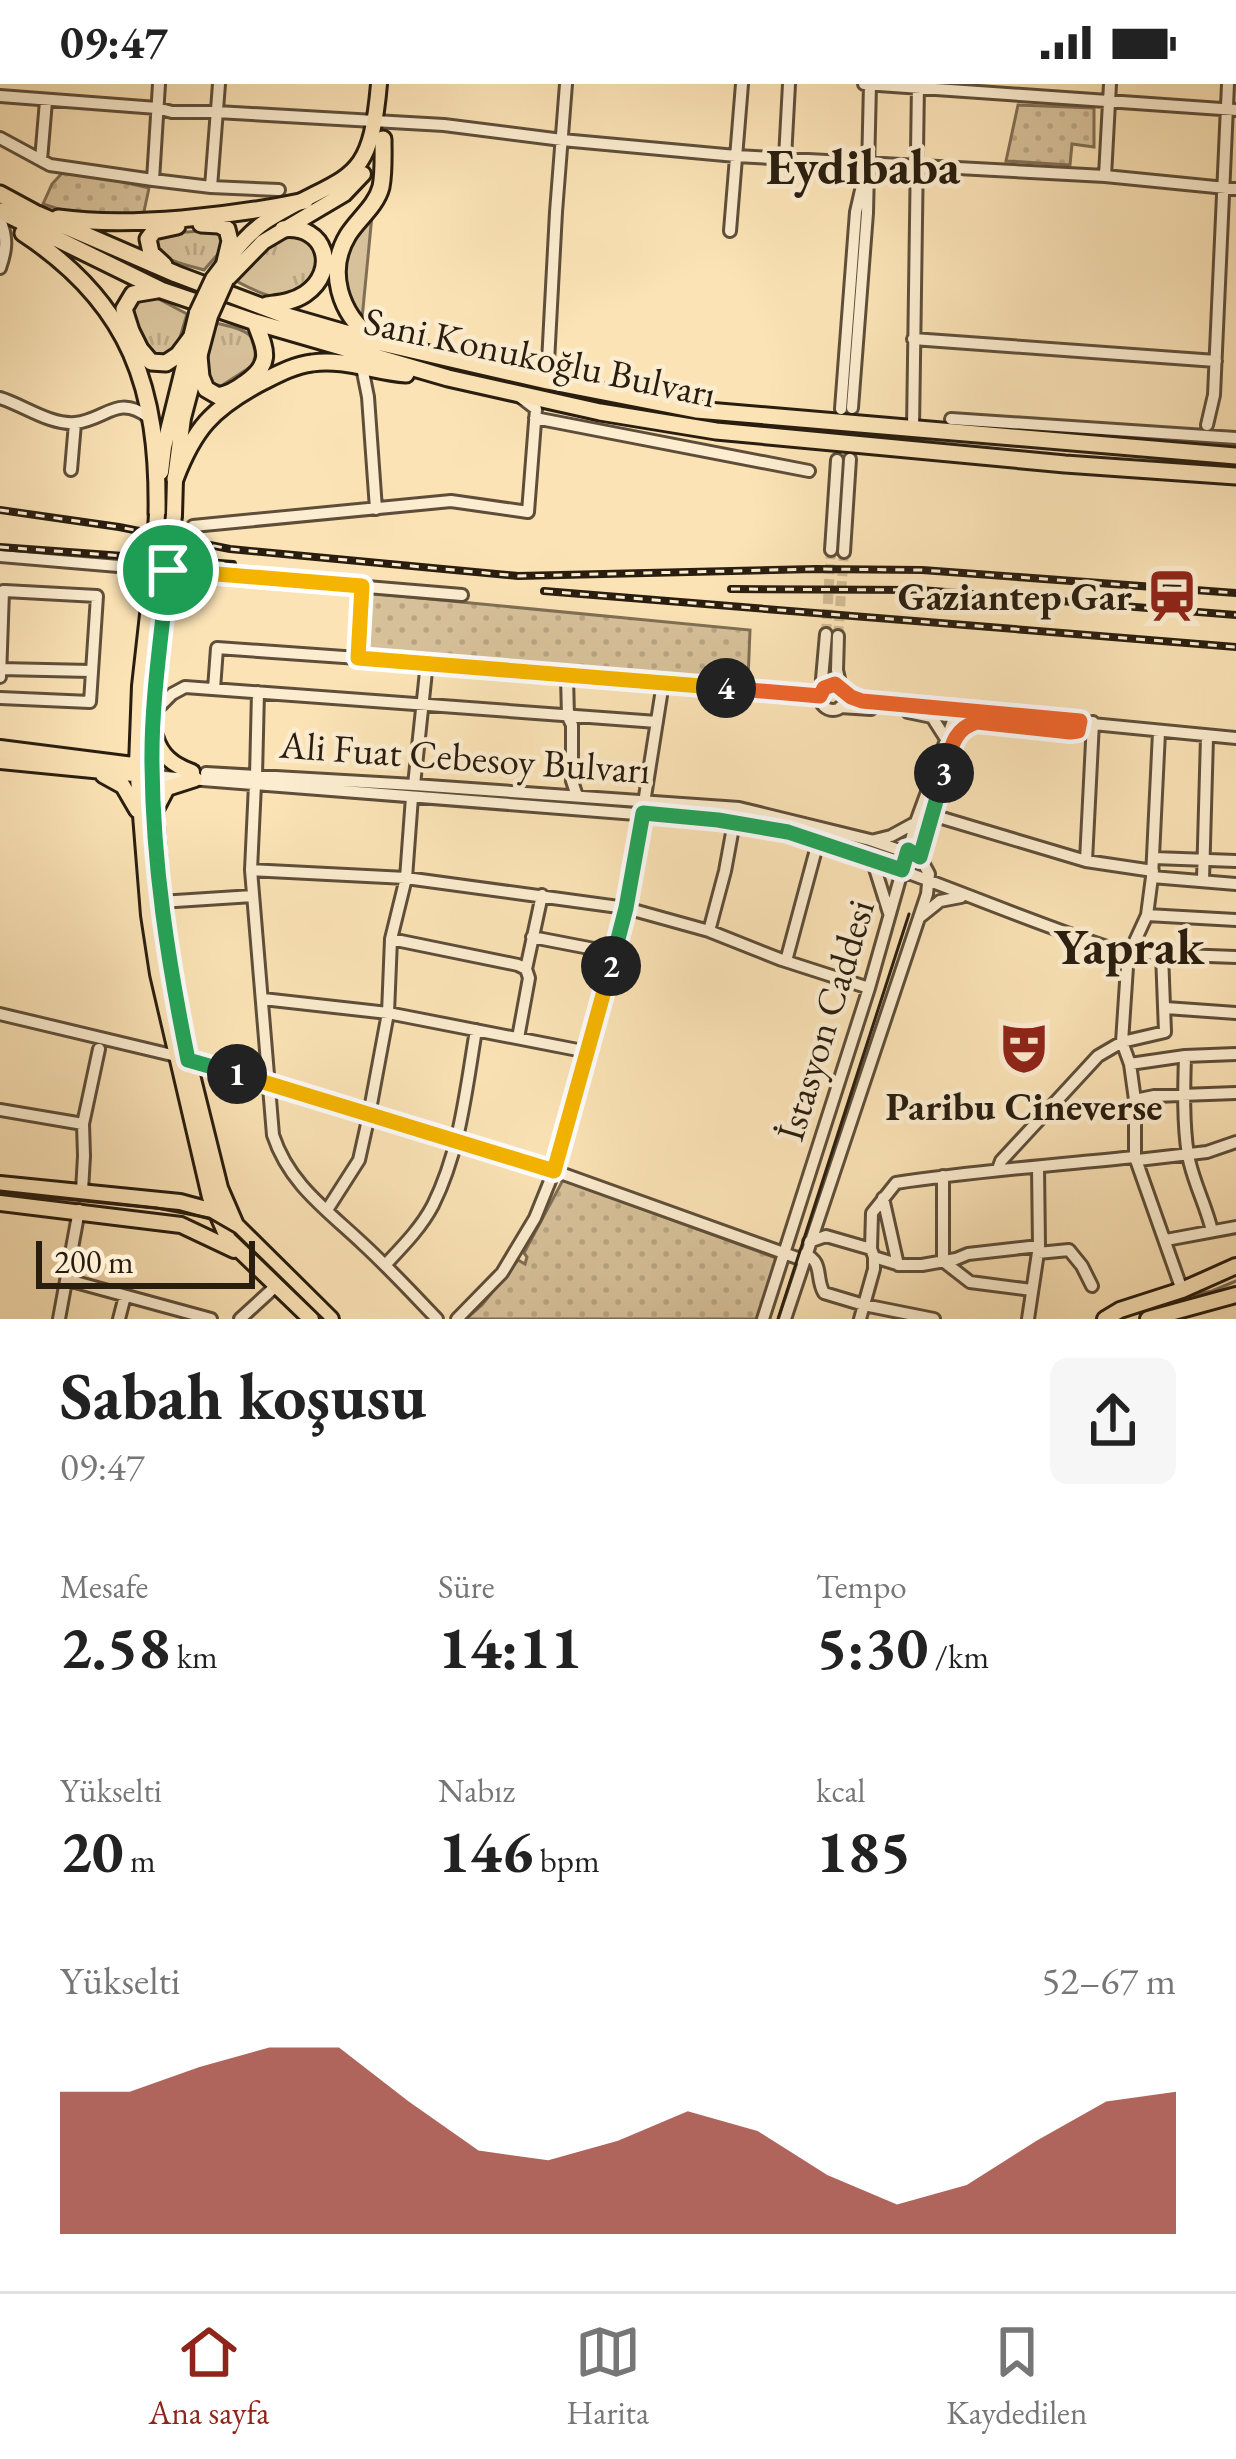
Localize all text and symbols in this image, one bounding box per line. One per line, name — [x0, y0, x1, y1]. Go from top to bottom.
text: 09:47 — [60, 13, 168, 71]
district label: Eydibaba — [766, 133, 961, 199]
street label: Sani Konukoğlu Bulvarı — [359, 295, 721, 419]
pin — [117, 519, 219, 621]
icon: arrive — [135, 537, 201, 603]
station icon: Gaziantep Gar — [1143, 567, 1201, 625]
place label: Gaziantep Gar — [898, 571, 1133, 622]
pin: 4 — [696, 658, 756, 718]
text: 4 — [717, 666, 735, 709]
street label: Ali Fuat Cebesoy Bulvarı — [277, 719, 652, 795]
pin: 3 — [914, 743, 974, 803]
text: 3 — [935, 751, 953, 794]
street label: İstasyon Caddesi — [764, 893, 886, 1147]
district label: Yaprak — [1054, 913, 1205, 979]
pin: 2 — [581, 936, 641, 996]
text: 2 — [602, 944, 620, 987]
theatre icon: Paribu Cineverse — [995, 1019, 1053, 1077]
pin: 1 — [207, 1044, 267, 1104]
text: 1 — [228, 1052, 246, 1095]
place label: Paribu Cineverse — [885, 1081, 1163, 1132]
scale bar — [36, 1235, 255, 1288]
text: 200 m — [54, 1240, 134, 1283]
text: Sabah koşusu — [60, 1353, 427, 1439]
button: share — [1050, 1358, 1176, 1484]
text: 09:47 — [60, 1441, 145, 1492]
text: Mesafe — [60, 1565, 148, 1608]
text: Süre — [438, 1565, 495, 1608]
text: Tempo — [816, 1565, 907, 1608]
text: 2.58 — [60, 1608, 170, 1686]
text: 14:11 — [438, 1608, 582, 1686]
text: 5:30 — [816, 1608, 928, 1686]
text: km — [170, 1635, 218, 1678]
text: /km — [928, 1635, 989, 1678]
text: Yükselti — [60, 1769, 162, 1812]
text: Nabız — [438, 1769, 515, 1812]
text: kcal — [816, 1769, 866, 1812]
text: 20 — [60, 1812, 123, 1890]
text: 146 — [438, 1812, 533, 1890]
text: 185 — [816, 1812, 911, 1890]
text: m — [123, 1839, 156, 1882]
text: bpm — [533, 1839, 600, 1882]
text: Yükselti — [60, 1955, 180, 2006]
text: 52–67 m — [1042, 1955, 1176, 2006]
tab: Ana sayfa — [149, 2319, 269, 2434]
tab: Harita — [567, 2319, 649, 2434]
tab: Kaydedilen — [946, 2319, 1087, 2434]

